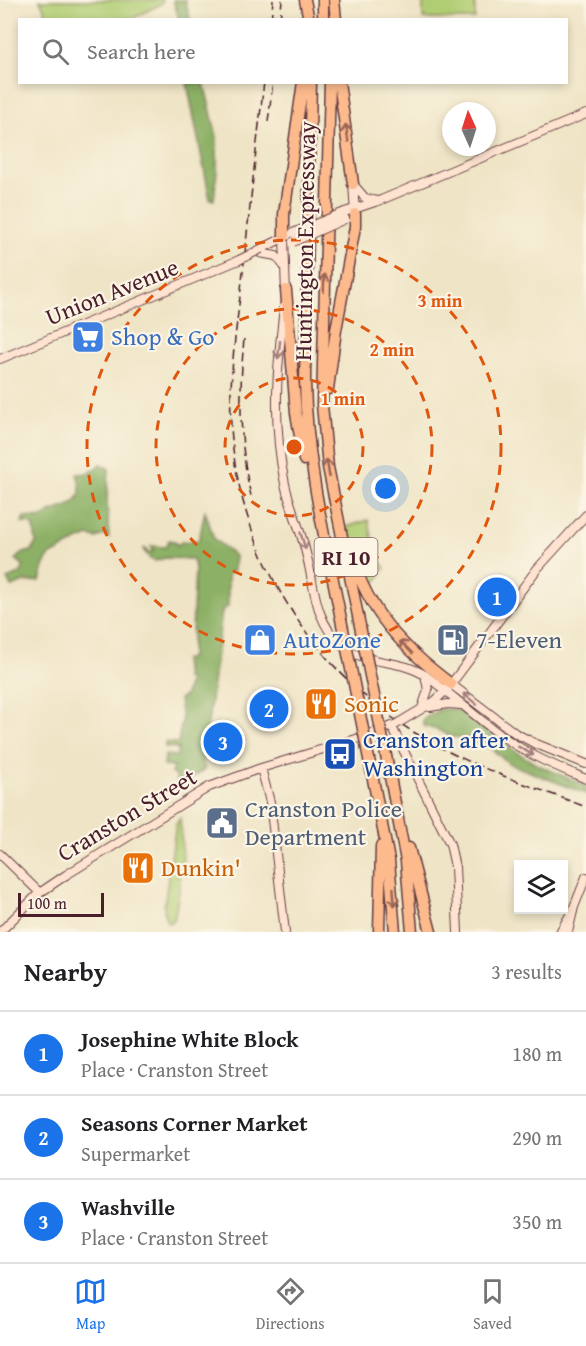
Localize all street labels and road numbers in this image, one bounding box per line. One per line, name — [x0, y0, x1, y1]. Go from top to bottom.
street label: Huntington Expressway — [285, 121, 324, 361]
street label: Union Avenue — [40, 249, 184, 334]
road number: RI 10 — [314, 538, 378, 576]
street label: Cranston Street — [50, 759, 204, 870]

